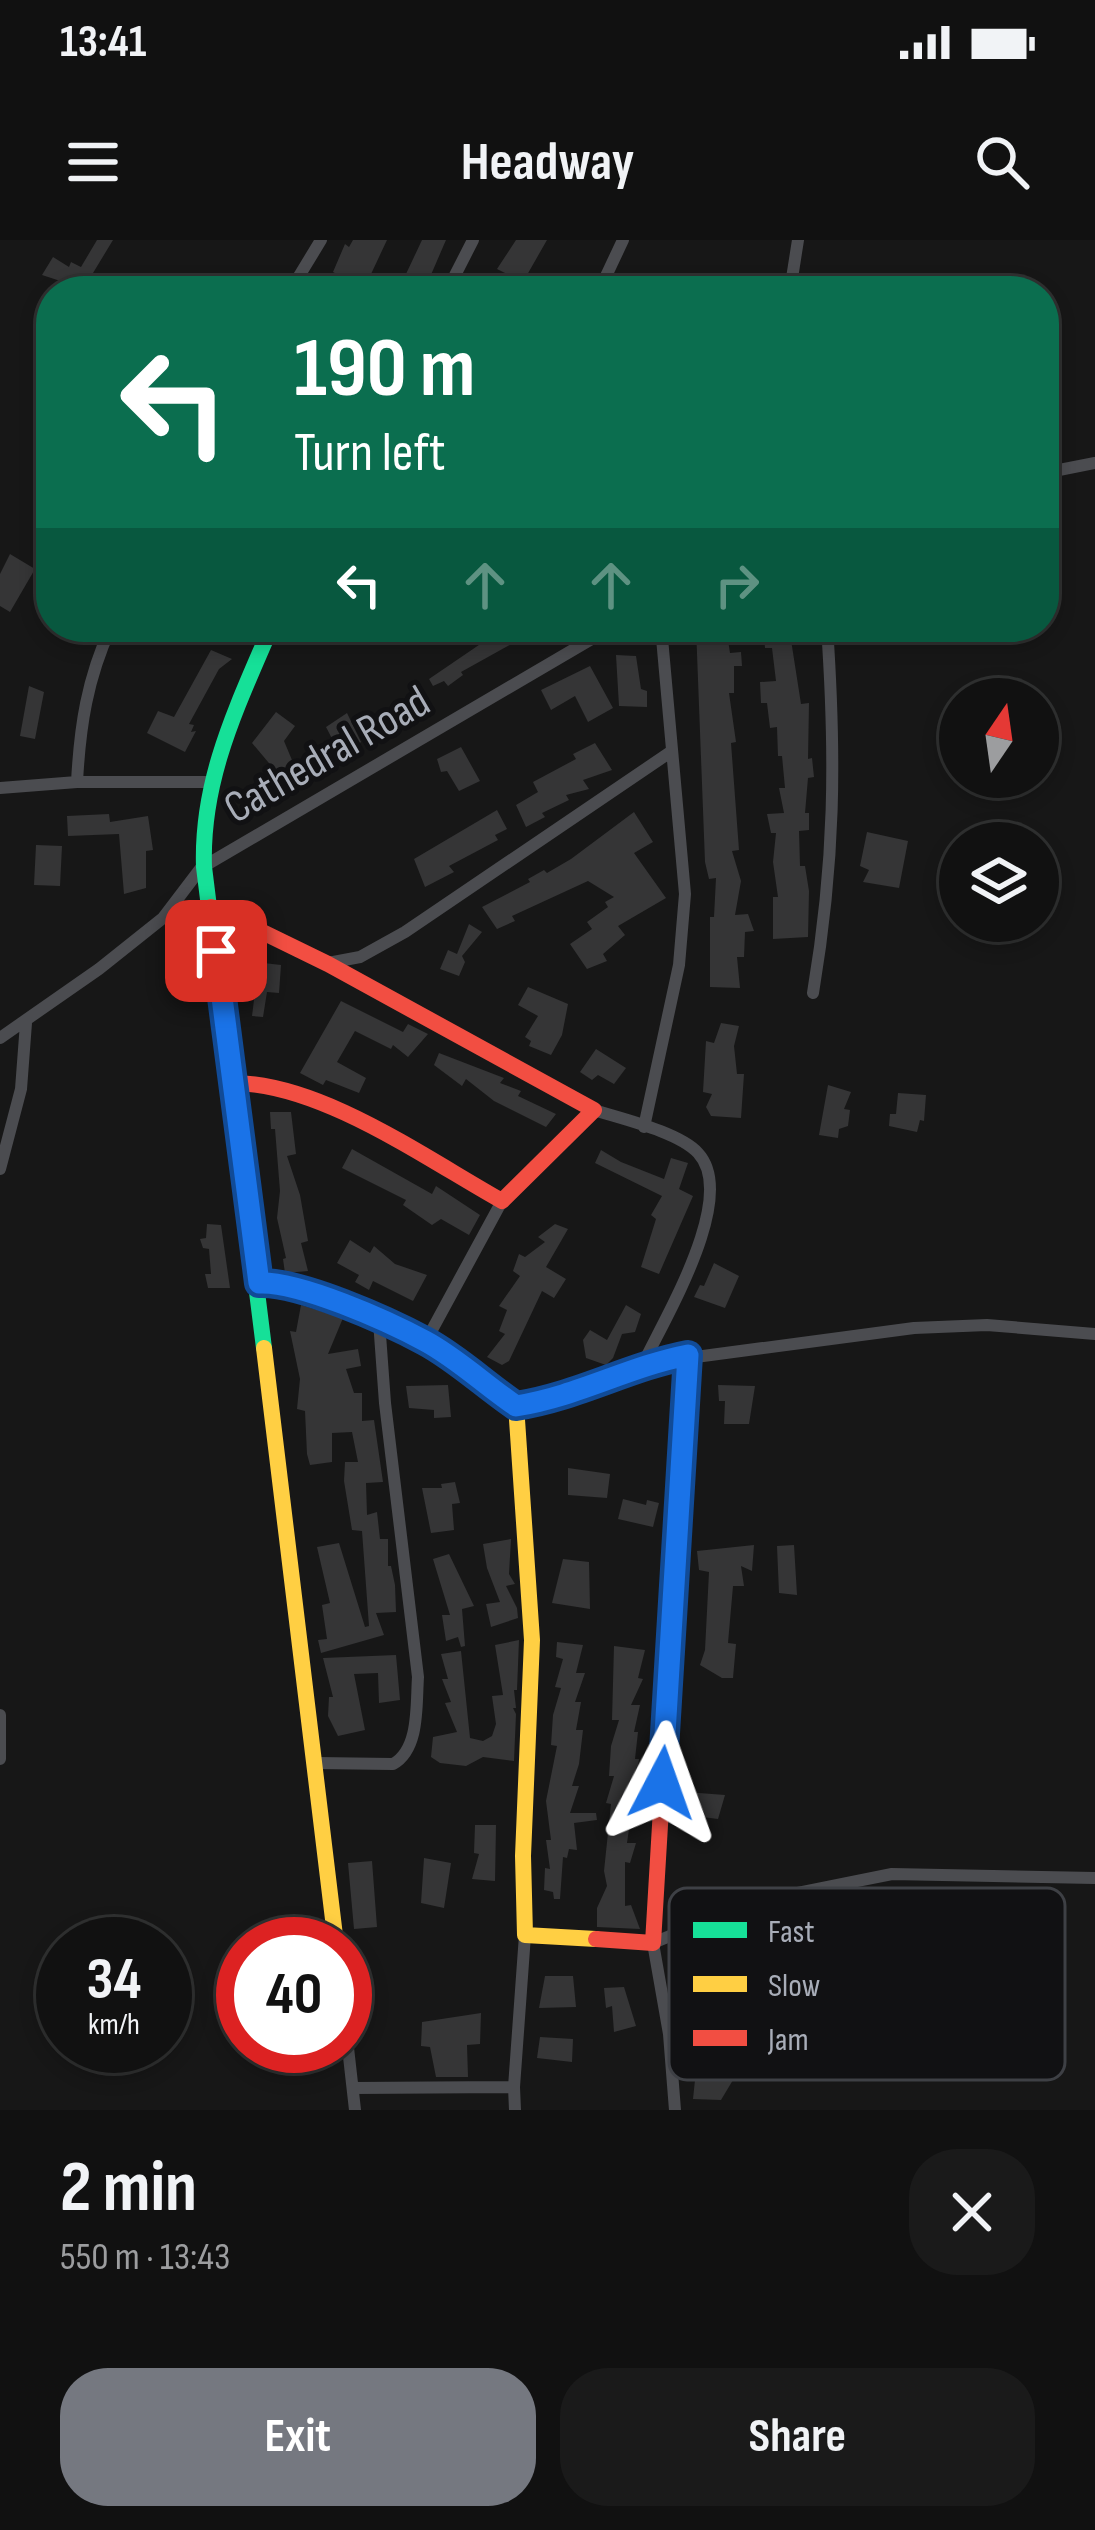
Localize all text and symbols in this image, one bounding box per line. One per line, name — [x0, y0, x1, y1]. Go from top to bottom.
text: 13:41 — [60, 15, 146, 70]
icon: menu — [60, 129, 126, 195]
icon: search — [969, 129, 1035, 195]
text: Headway — [461, 130, 634, 195]
text: 190 m — [294, 319, 476, 420]
icon: left — [96, 324, 252, 480]
text: Turn left — [294, 421, 446, 486]
icon: left — [326, 552, 392, 618]
icon: ahead — [452, 552, 518, 618]
icon: ahead — [578, 552, 644, 618]
icon: right — [704, 552, 770, 618]
street label: Cathedral Road — [215, 674, 440, 836]
north arrow — [939, 678, 1059, 798]
map controls — [939, 678, 1059, 942]
button: layers — [939, 822, 1059, 942]
pin — [165, 900, 267, 1002]
icon: arrive — [183, 918, 249, 984]
position arrow — [599, 1720, 725, 1846]
legend — [669, 1888, 1065, 2080]
text: Fast — [768, 1912, 815, 1952]
speed limit sign: 40 — [216, 1917, 372, 2073]
text: 34 — [87, 1944, 141, 2016]
text: Slow — [768, 1966, 820, 2006]
text: km/h — [88, 2007, 140, 2043]
text: Jam — [767, 2020, 809, 2060]
text: 2 min — [60, 2145, 197, 2232]
button: close — [909, 2149, 1035, 2275]
text: 550 m · 13:43 — [60, 2234, 230, 2281]
button: Exit — [60, 2368, 536, 2506]
button: Share — [560, 2368, 1035, 2506]

